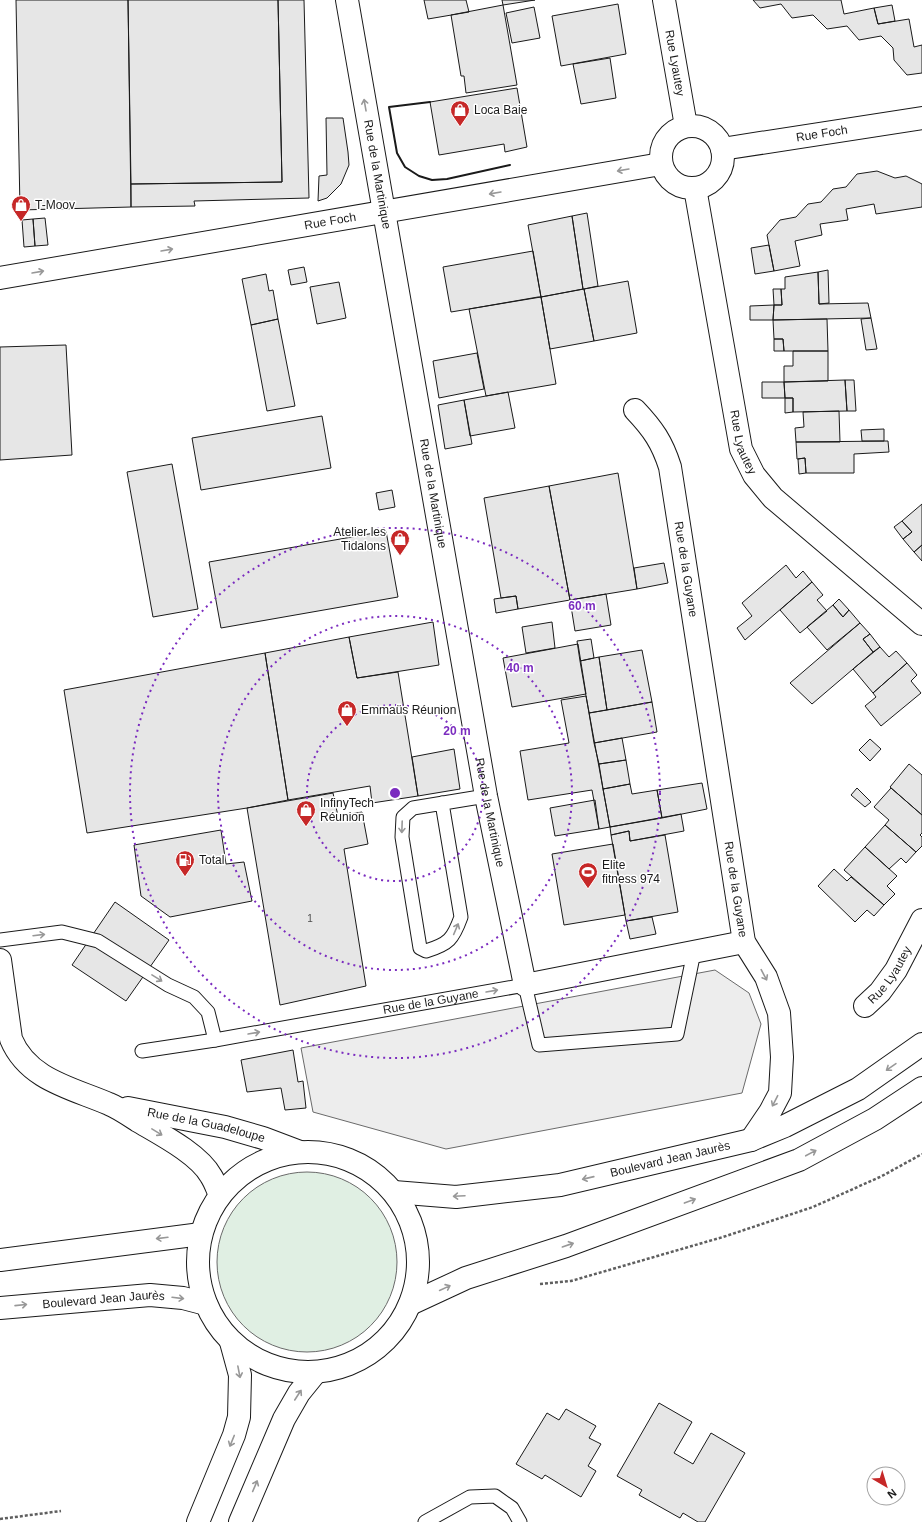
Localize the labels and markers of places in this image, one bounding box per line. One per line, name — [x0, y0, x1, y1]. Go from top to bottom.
shop icon: Loca Baie — [449, 99, 471, 127]
place label: Loca Baie — [474, 103, 528, 117]
shop icon: T-Moov — [10, 194, 32, 222]
place label: T-Moov — [35, 198, 75, 212]
place label: Atelier les Tidalons — [333, 525, 386, 553]
shop icon: Atelier les Tidalons — [389, 528, 411, 556]
shop icon: Emmaüs Réunion — [336, 699, 358, 727]
place label: Emmaüs Réunion — [361, 703, 456, 717]
centre of rings — [388, 786, 402, 800]
place label: InfinyTech Réunion — [320, 796, 374, 824]
shop icon: InfinyTech Réunion — [295, 799, 317, 827]
fuel station icon: Total — [174, 849, 196, 877]
place label: Total — [199, 853, 224, 867]
place label: Elite fitness 974 — [602, 858, 660, 886]
sports icon: Elite fitness 974 — [577, 861, 599, 889]

